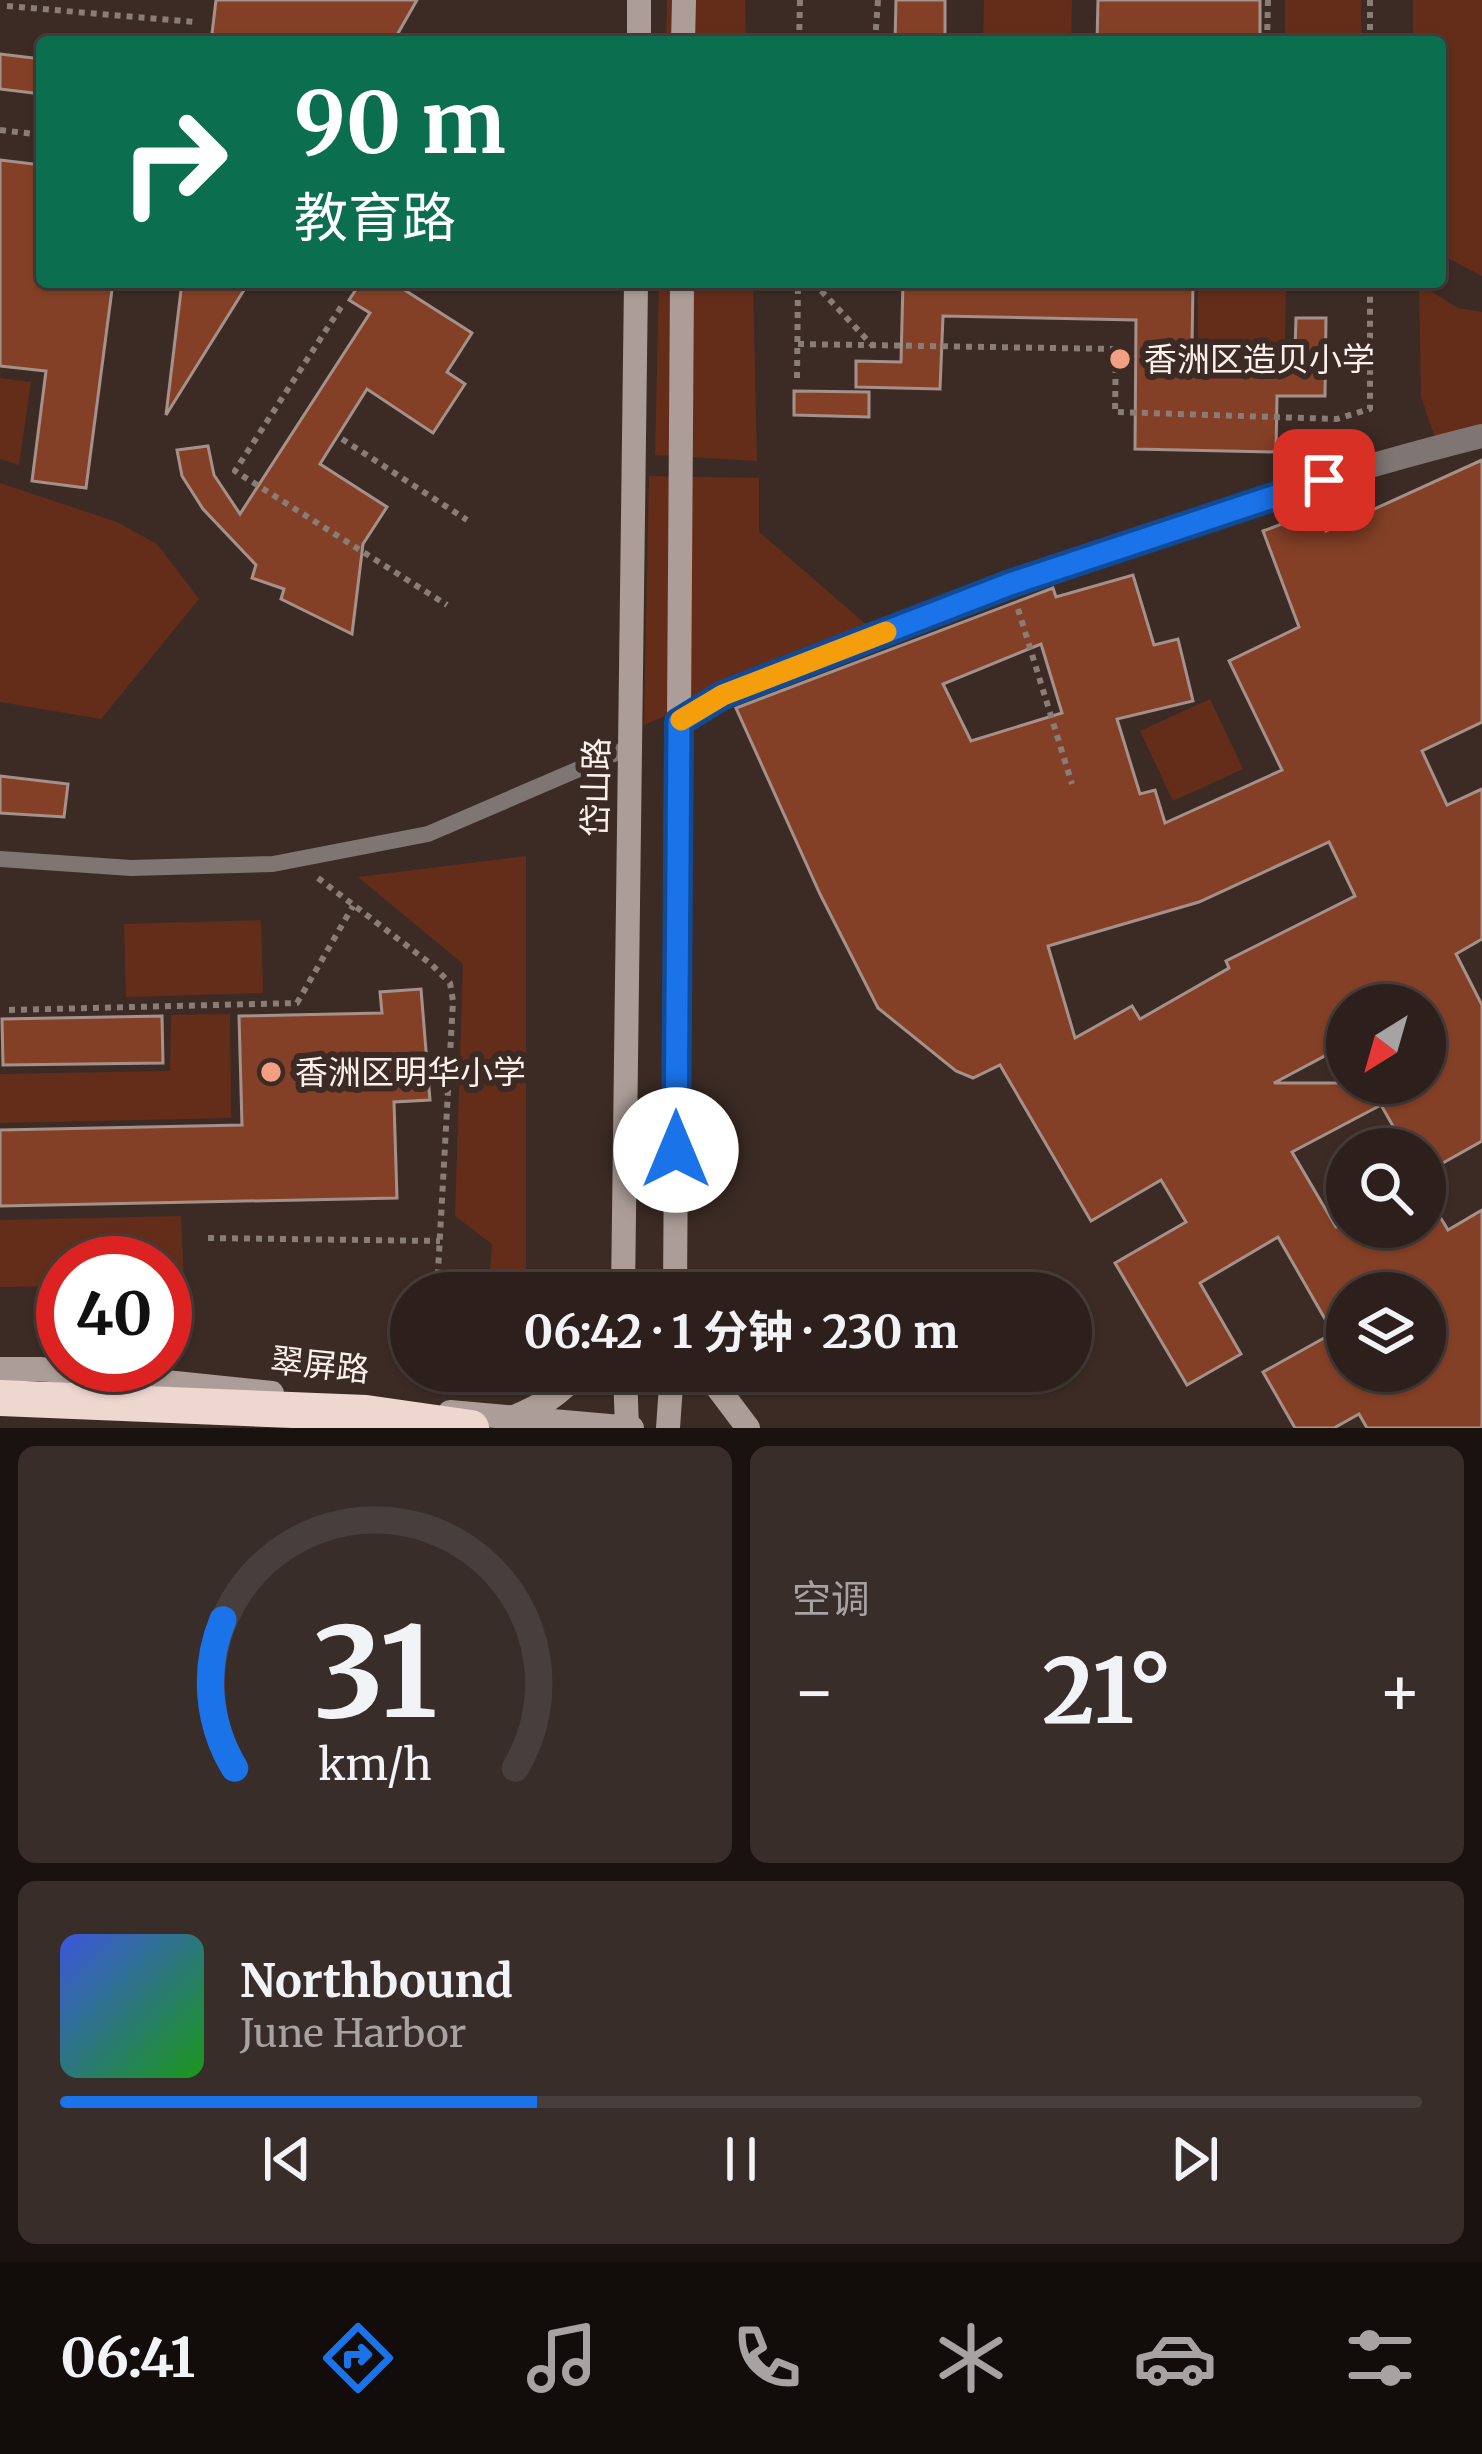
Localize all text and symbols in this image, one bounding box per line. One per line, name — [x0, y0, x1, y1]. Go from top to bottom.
text: 90 m — [294, 70, 506, 176]
icon: right — [96, 84, 252, 240]
text: 教育路 — [294, 184, 456, 252]
place label: 香洲区造贝小学 — [1144, 339, 1375, 380]
marker: 香洲区造贝小学 — [1107, 346, 1133, 372]
pin — [1273, 429, 1375, 531]
icon: arrive — [1291, 447, 1357, 513]
street label: 岱山路 — [575, 737, 617, 837]
north arrow — [1326, 984, 1446, 1104]
map controls — [1326, 984, 1446, 1392]
place label: 香洲区明华小学 — [295, 1052, 526, 1093]
marker: 香洲区明华小学 — [258, 1059, 284, 1085]
position arrow — [613, 1087, 739, 1213]
button: search — [1326, 1128, 1446, 1248]
speed limit sign: 40 — [36, 1236, 192, 1392]
button: layers — [1326, 1272, 1446, 1392]
text: 06:42 · 1 分钟 · 230 m — [524, 1304, 958, 1360]
street label: 翠屏路 — [269, 1339, 371, 1391]
text: 空调 — [792, 1575, 870, 1624]
text: 31 — [313, 1594, 437, 1751]
text: 21° — [1042, 1634, 1172, 1748]
text: − — [792, 1650, 836, 1733]
text: + — [1378, 1650, 1422, 1733]
text: km/h — [318, 1737, 432, 1791]
text: Northbound — [240, 1953, 513, 2009]
text: June Harbor — [240, 2009, 466, 2058]
icon: previous — [254, 2126, 320, 2192]
icon: pause — [708, 2126, 774, 2192]
icon: next — [1162, 2126, 1228, 2192]
icon: directions — [316, 2316, 400, 2400]
icon: music — [520, 2316, 604, 2400]
icon: phone — [725, 2316, 809, 2400]
icon: climate — [929, 2316, 1013, 2400]
icon: car — [1133, 2316, 1217, 2400]
icon: filters — [1338, 2316, 1422, 2400]
text: 06:41 — [60, 2324, 195, 2392]

